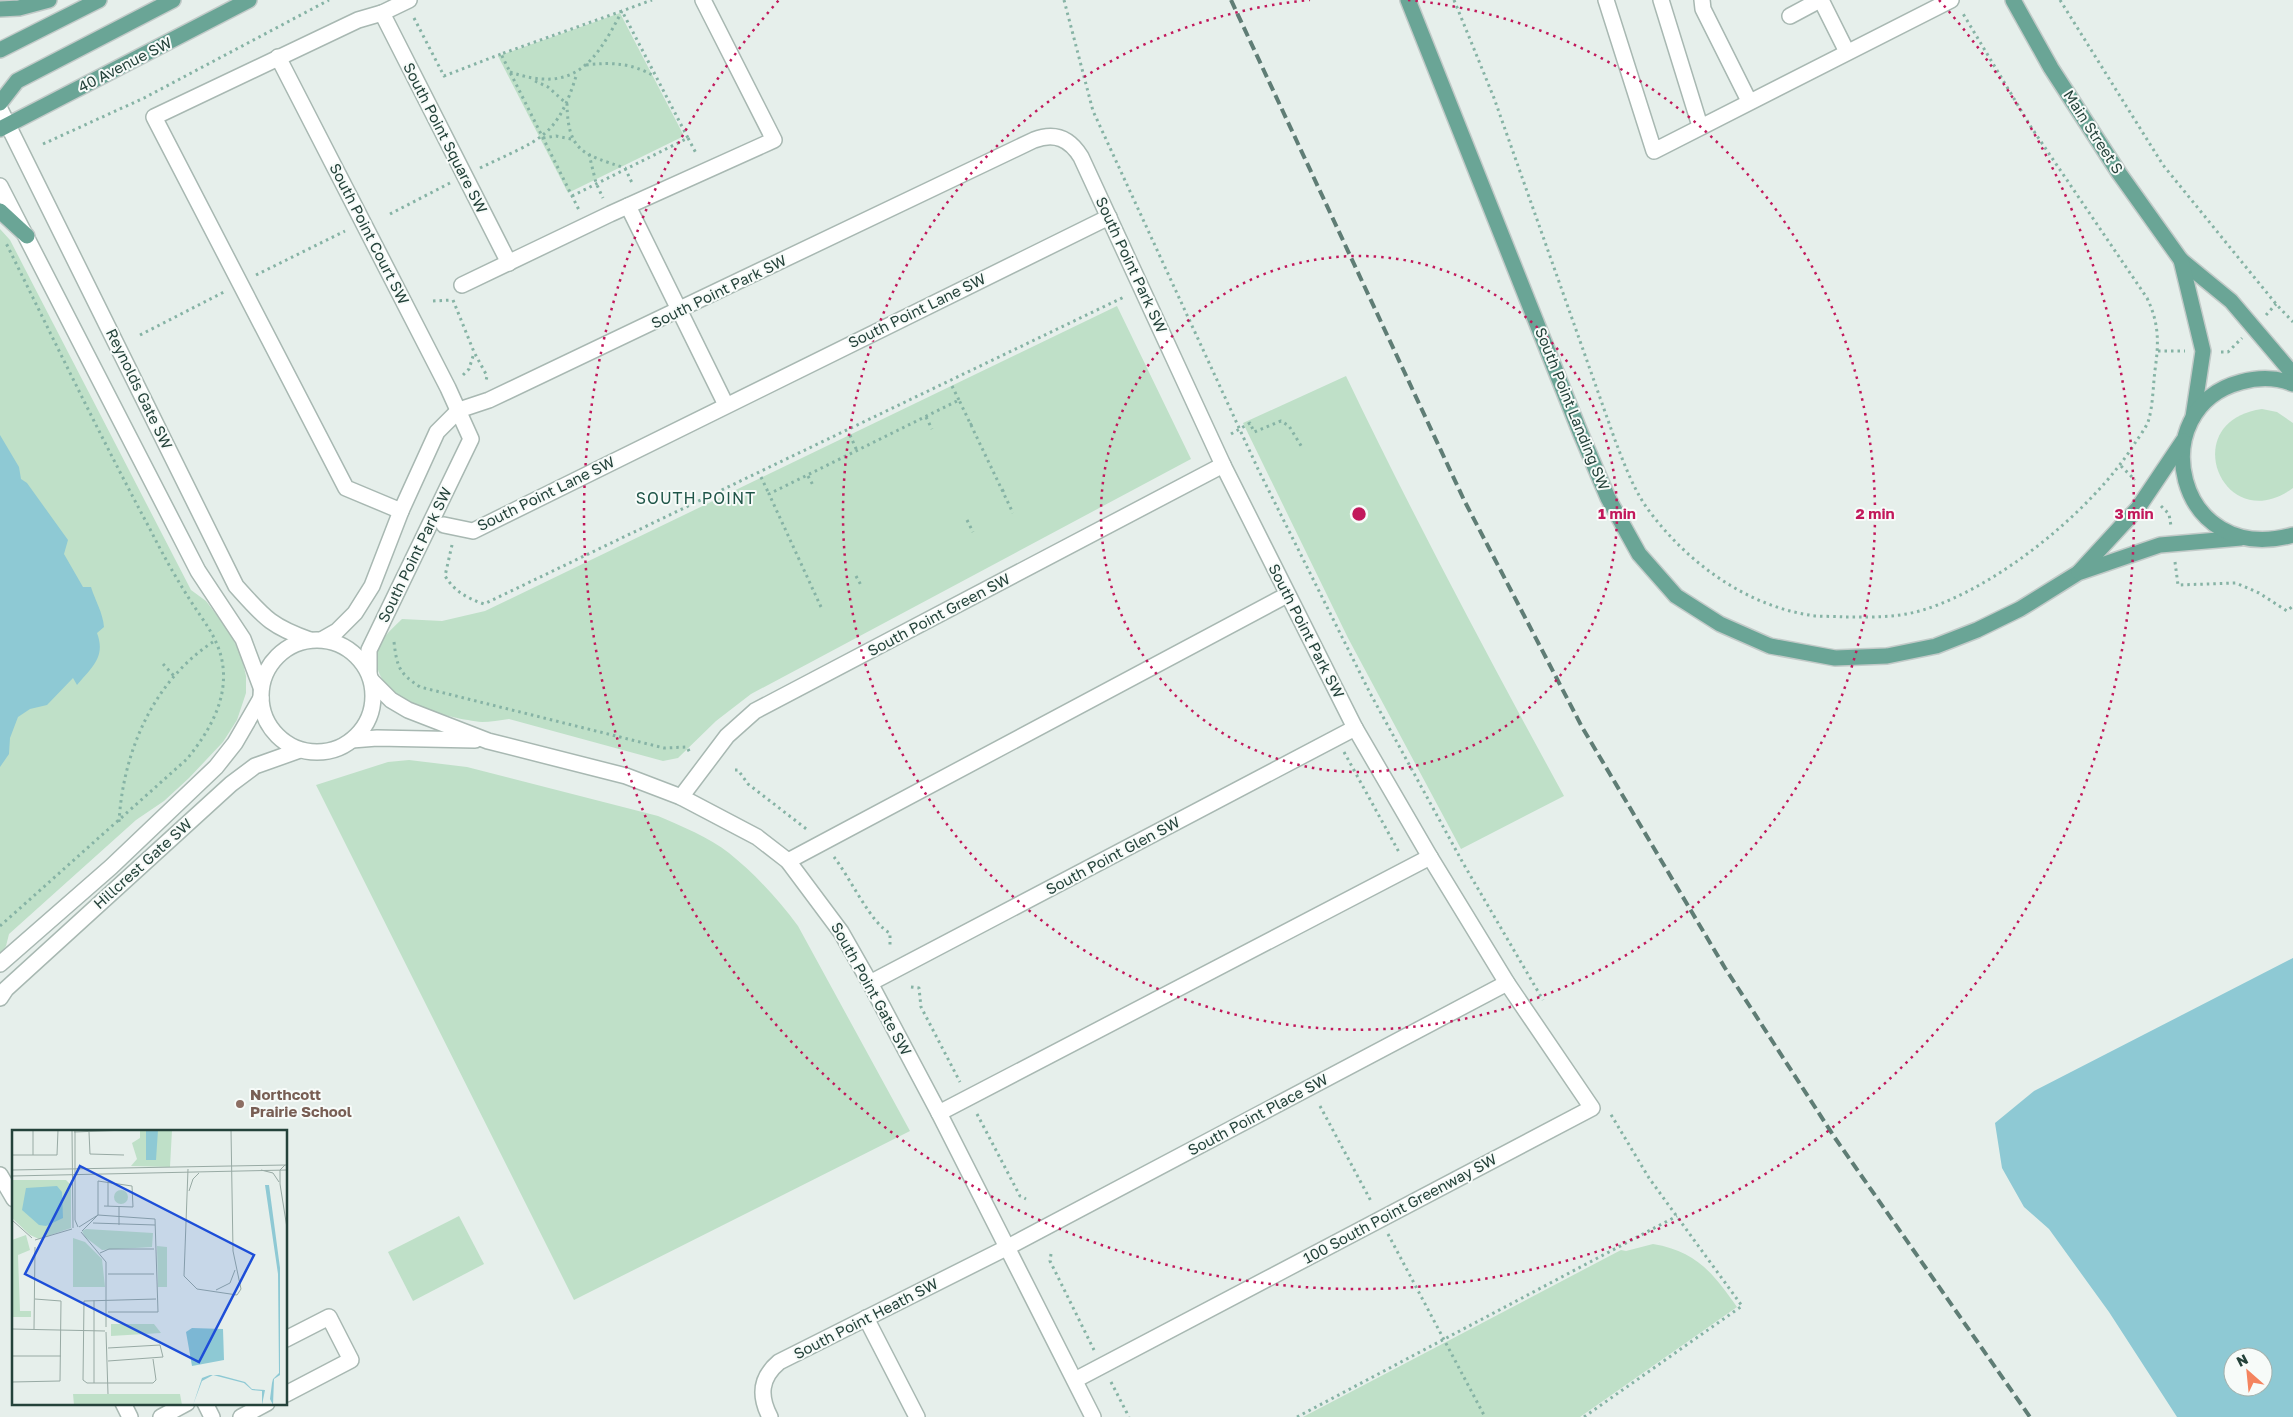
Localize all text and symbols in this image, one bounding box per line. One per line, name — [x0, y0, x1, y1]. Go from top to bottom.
street label: 40 Avenue SW — [75, 33, 174, 95]
street label: South Point Square SW — [400, 59, 492, 216]
street label: Main Street S — [2060, 86, 2128, 177]
street label: South Point Court SW — [326, 160, 413, 307]
street label: South Point Park SW — [1092, 194, 1171, 336]
street label: South Point Park SW — [648, 251, 789, 332]
street label: South Point Lane SW — [845, 269, 988, 351]
street label: Reynolds Gate SW — [103, 325, 177, 452]
street label: South Point Landing SW — [1532, 325, 1614, 493]
street label: South Point Lane SW — [474, 452, 617, 534]
street label: South Point Park SW — [374, 484, 455, 625]
district label: SOUTH POINT — [636, 488, 756, 508]
text: 1 min — [1598, 504, 1636, 522]
text: 2 min — [1855, 504, 1895, 522]
text: 3 min — [2114, 504, 2154, 522]
centre of rings — [1350, 505, 1368, 523]
street label: South Point Park SW — [1265, 560, 1349, 701]
street label: South Point Green SW — [864, 569, 1013, 659]
street label: South Point Glen SW — [1043, 812, 1183, 898]
street label: Hillcrest Gate SW — [89, 814, 195, 912]
street label: South Point Gate SW — [828, 919, 916, 1058]
street label: South Point Place SW — [1185, 1070, 1331, 1159]
place label: Northcott Prairie School — [250, 1085, 352, 1120]
marker: Northcott Prairie School — [234, 1098, 246, 1110]
inset map — [12, 1130, 288, 1404]
street label: 100 South Point Greenway SW — [1300, 1149, 1499, 1267]
street label: South Point Heath SW — [790, 1274, 941, 1362]
north arrow — [2223, 1347, 2273, 1397]
text: N — [2233, 1350, 2250, 1370]

